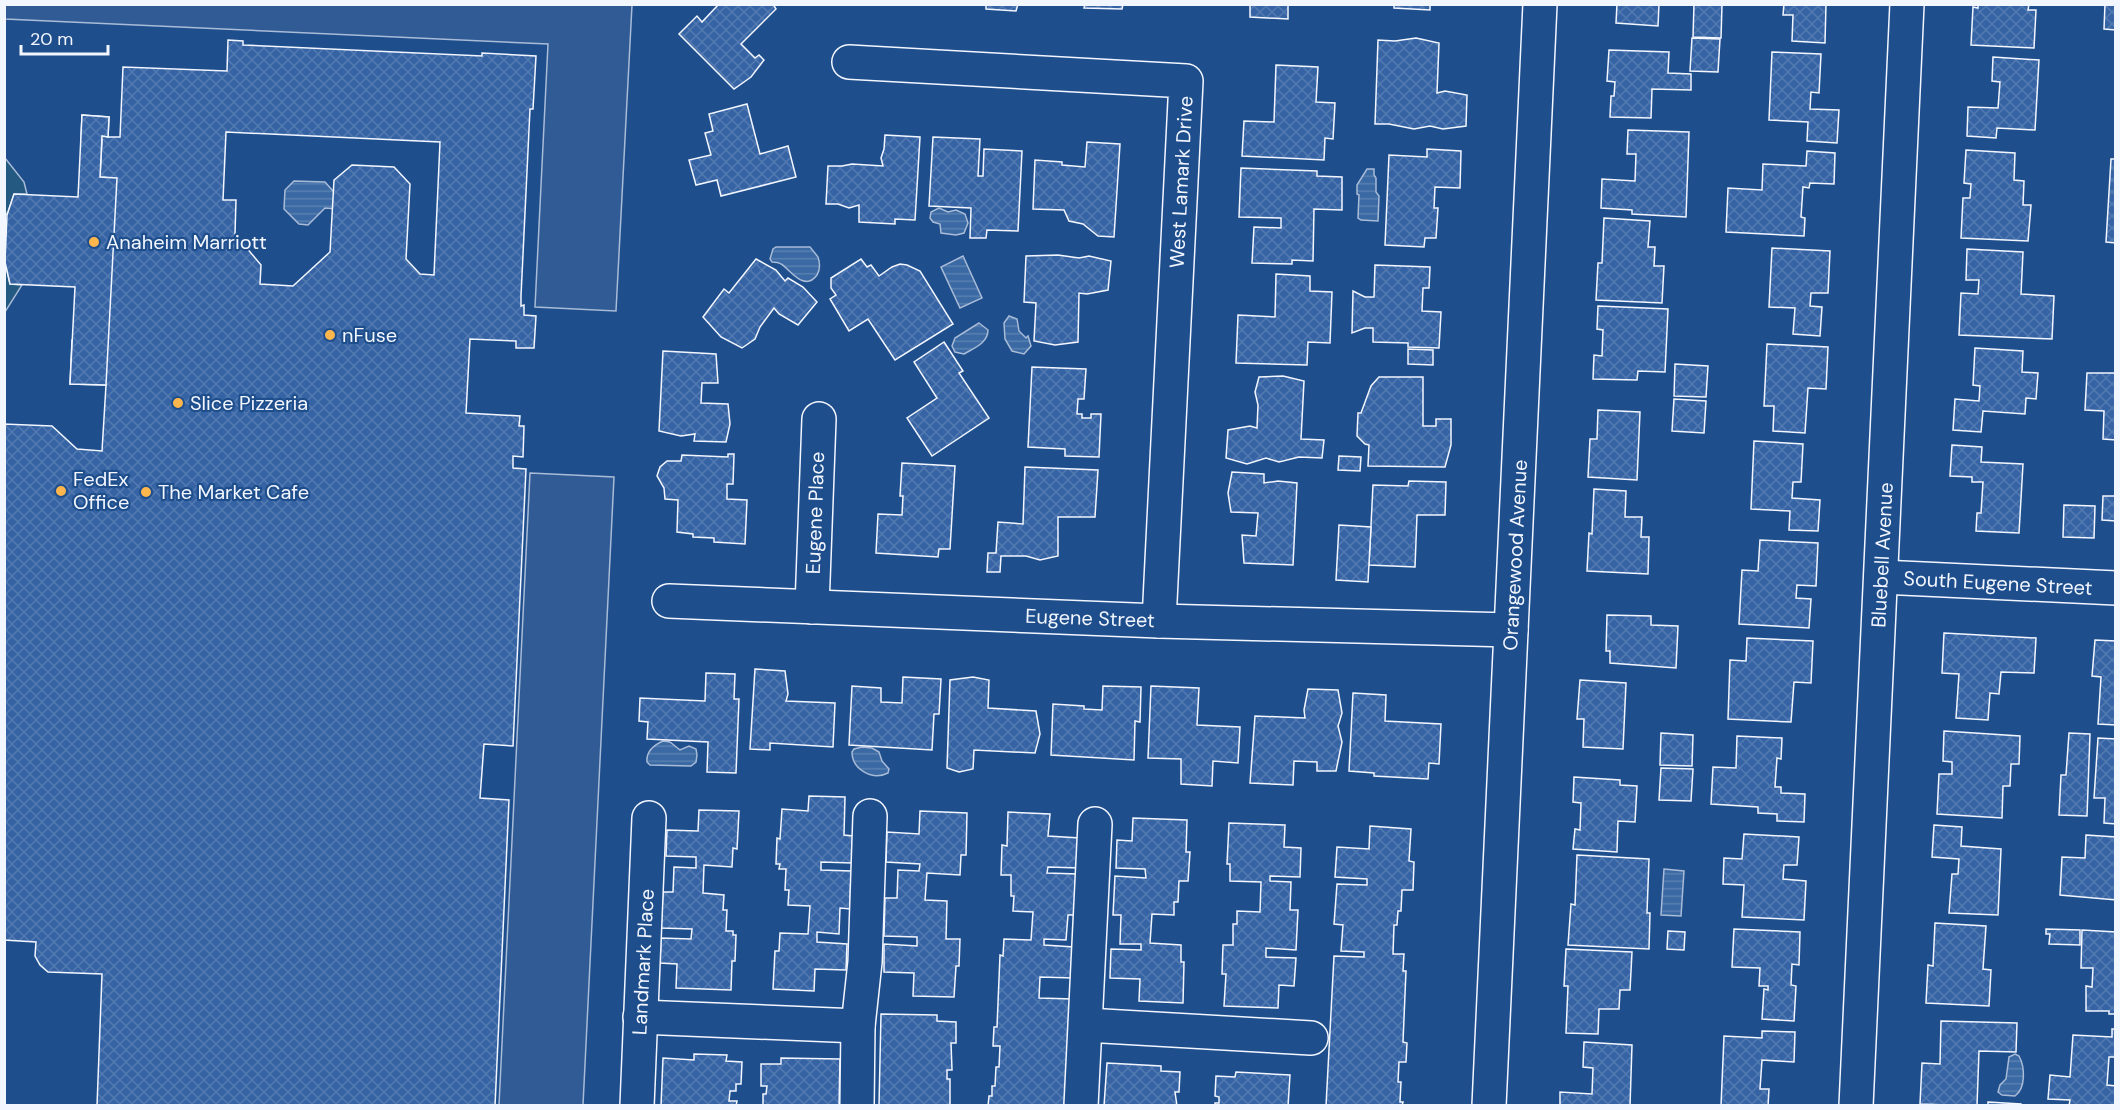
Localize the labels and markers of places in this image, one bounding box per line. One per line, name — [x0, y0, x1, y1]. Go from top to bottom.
place label: Anaheim Marriott — [106, 229, 267, 255]
marker: Anaheim Marriott — [87, 235, 101, 249]
place label: nFuse — [342, 322, 397, 348]
marker: nFuse — [323, 328, 337, 342]
place label: Slice Pizzeria — [190, 390, 308, 416]
marker: Slice Pizzeria — [171, 396, 185, 410]
place label: FedEx Office — [73, 466, 129, 515]
place label: The Market Cafe — [158, 479, 309, 505]
marker: FedEx Office — [54, 484, 68, 498]
marker: The Market Cafe — [139, 485, 153, 499]

